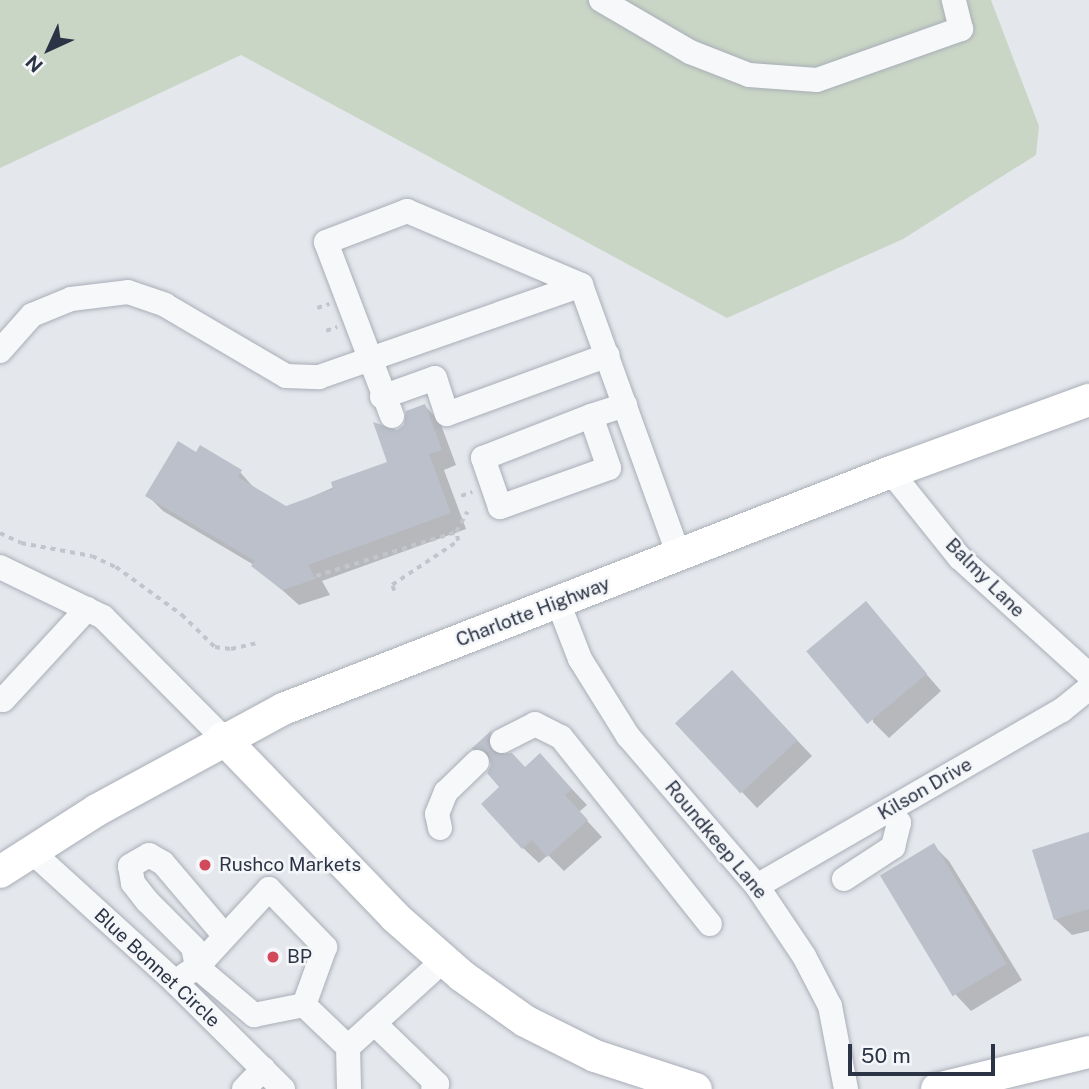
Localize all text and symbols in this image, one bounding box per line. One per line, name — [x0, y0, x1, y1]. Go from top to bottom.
north arrow — [14, 14, 84, 84]
text: N — [21, 51, 47, 77]
street label: Balmy Lane — [941, 534, 1029, 622]
street label: Charlotte Highway — [453, 572, 613, 652]
street label: Kilson Drive — [874, 753, 976, 825]
street label: Roundkeep Lane — [660, 776, 772, 904]
place label: Rushco Markets — [219, 854, 361, 876]
marker: Rushco Markets — [197, 857, 213, 873]
street label: Blue Bonnet Circle — [89, 904, 225, 1032]
place label: BP — [287, 946, 312, 968]
marker: BP — [265, 949, 281, 965]
scale bar — [851, 1030, 998, 1074]
text: 50 m — [861, 1043, 911, 1068]

